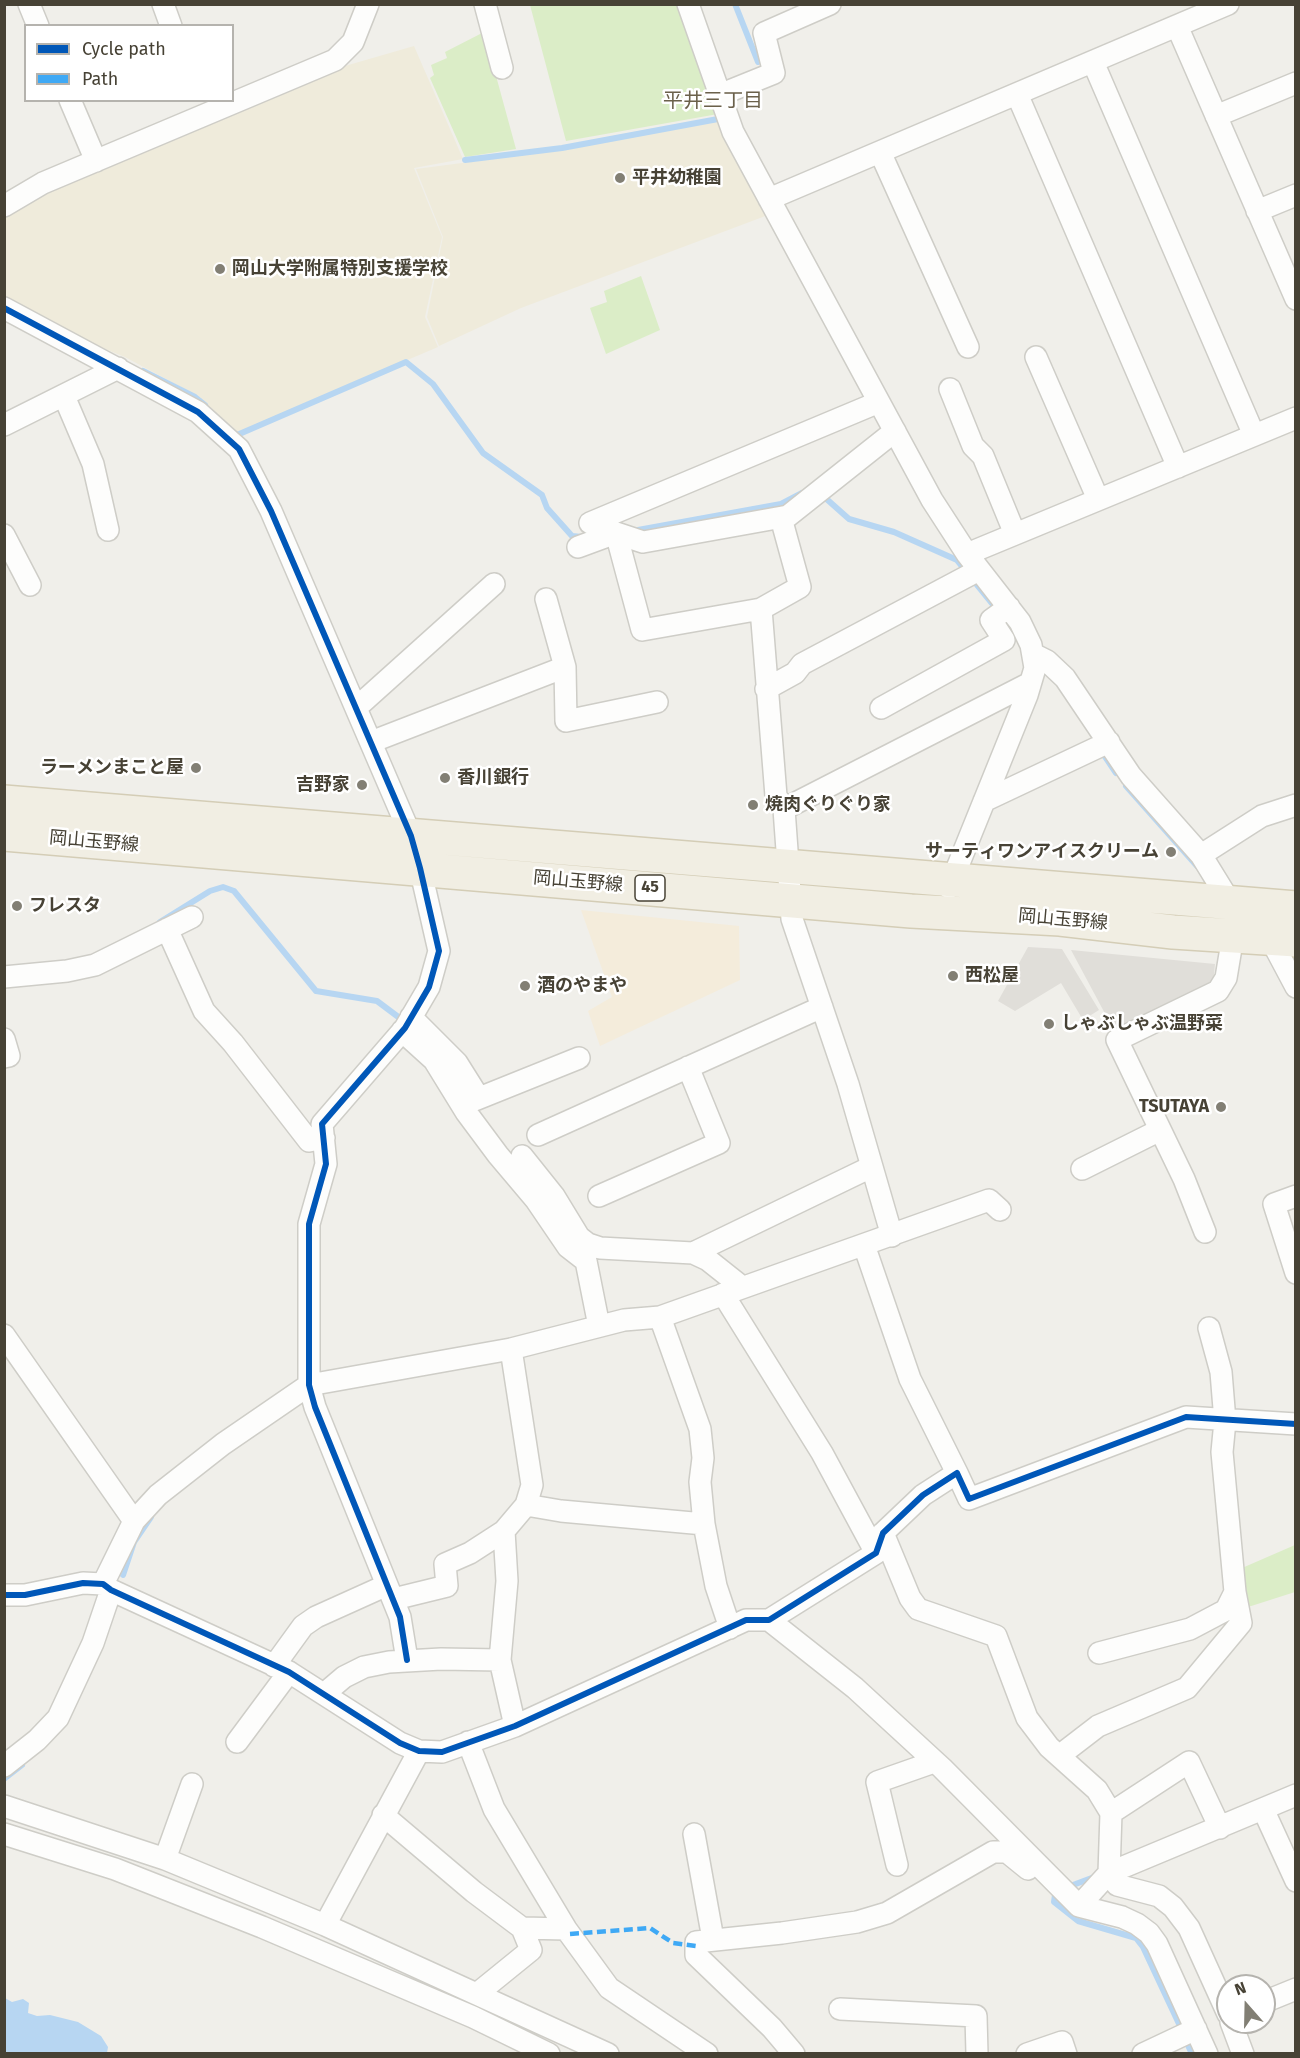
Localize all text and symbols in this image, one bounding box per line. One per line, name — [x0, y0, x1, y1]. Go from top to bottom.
legend — [24, 24, 234, 102]
text: Cycle path — [82, 38, 166, 60]
text: Path — [82, 68, 118, 90]
district label: 平井三丁目 — [663, 89, 763, 113]
place label: 平井幼稚園 — [632, 167, 722, 189]
marker: 平井幼稚園 — [613, 171, 627, 185]
place label: 岡山大学附属特別支援学校 — [232, 258, 448, 280]
marker: 岡山大学附属特別支援学校 — [213, 262, 227, 276]
place label: ラーメンまこと屋 — [40, 757, 184, 779]
marker: ラーメンまこと屋 — [189, 761, 203, 775]
place label: 香川銀行 — [457, 767, 529, 789]
marker: 香川銀行 — [438, 771, 452, 785]
place label: 吉野家 — [296, 774, 350, 796]
marker: 吉野家 — [355, 778, 369, 792]
place label: 焼肉ぐりぐり家 — [765, 794, 891, 816]
marker: 焼肉ぐりぐり家 — [746, 798, 760, 812]
street label: 岡山玉野線 — [48, 827, 140, 857]
place label: サーティワンアイスクリーム — [925, 841, 1159, 863]
marker: サーティワンアイスクリーム — [1164, 845, 1178, 859]
street label: 岡山玉野線 — [532, 867, 624, 897]
road number: 45 — [635, 875, 665, 901]
place label: フレスタ — [29, 895, 101, 917]
marker: フレスタ — [10, 899, 24, 913]
street label: 岡山玉野線 — [1017, 905, 1109, 935]
place label: 西松屋 — [965, 965, 1019, 987]
marker: 西松屋 — [946, 969, 960, 983]
place label: 酒のやまや — [537, 975, 627, 997]
marker: 酒のやまや — [518, 979, 532, 993]
place label: しゃぶしゃぶ温野菜 — [1061, 1013, 1223, 1035]
marker: しゃぶしゃぶ温野菜 — [1042, 1017, 1056, 1031]
place label: TSUTAYA — [1139, 1096, 1209, 1118]
marker: TSUTAYA — [1214, 1100, 1228, 1114]
north arrow — [1216, 1974, 1276, 2034]
text: N — [1232, 1978, 1249, 1999]

